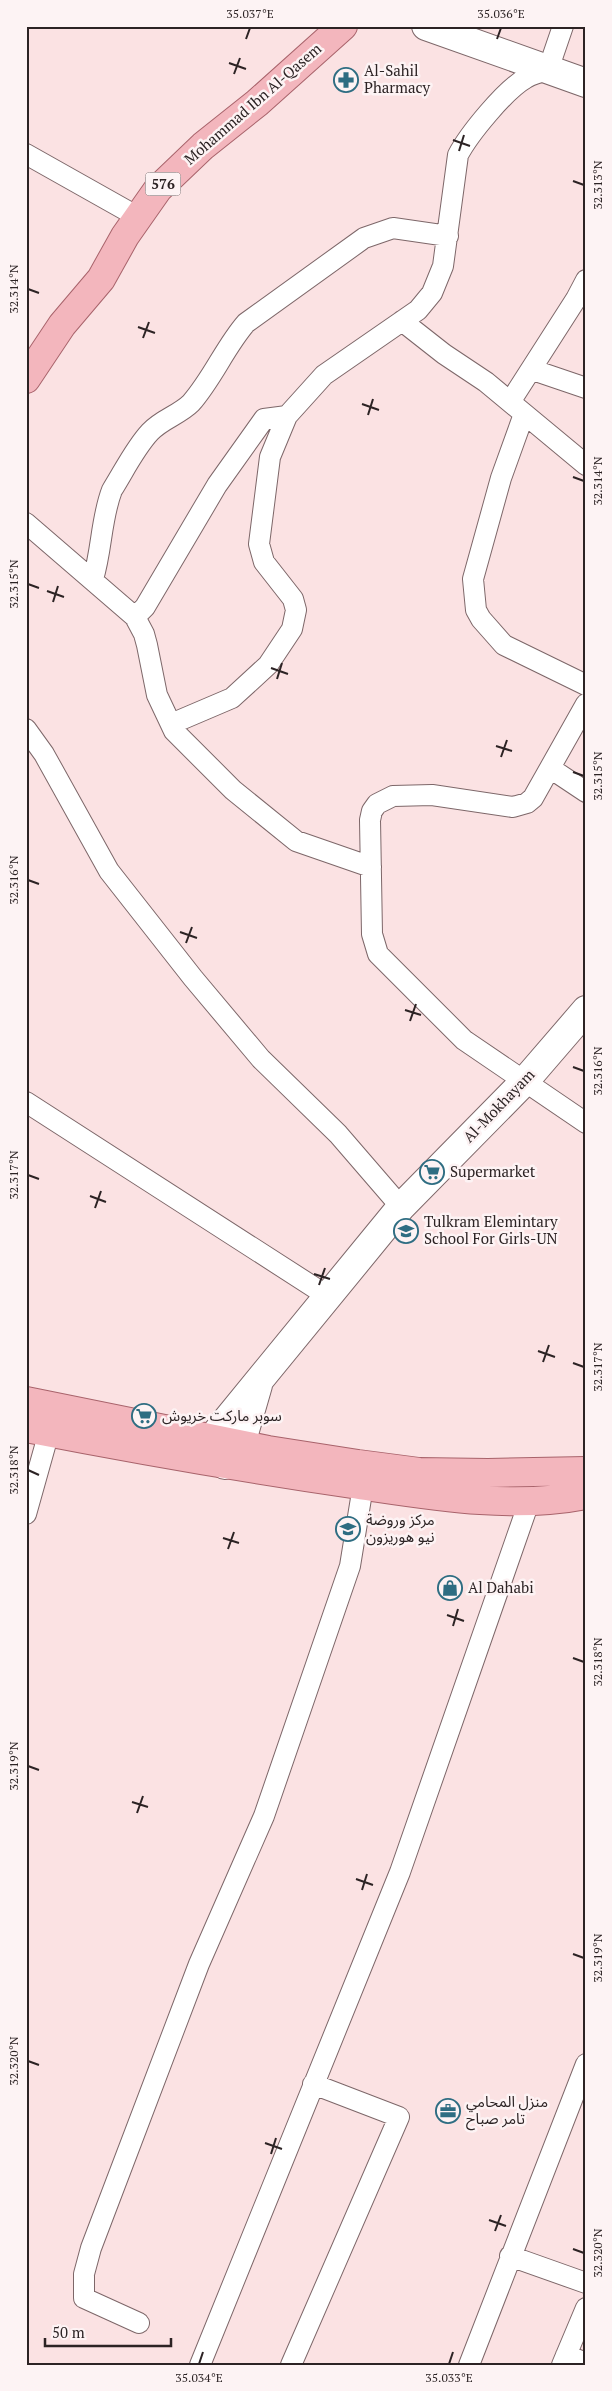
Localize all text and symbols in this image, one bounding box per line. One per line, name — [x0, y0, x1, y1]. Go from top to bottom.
text: 35.037°E — [226, 6, 274, 21]
text: 35.036°E — [477, 6, 525, 21]
street label: Mohammad Ibn Al-Qasem — [180, 38, 325, 168]
place label: Al-Sahil Pharmacy — [364, 60, 431, 97]
pharmacy icon: Al-Sahil Pharmacy — [333, 67, 359, 93]
text: 32.313°N — [590, 160, 605, 210]
road number: 576 — [146, 172, 180, 195]
text: 32.314°N — [6, 264, 21, 314]
text: 32.314°N — [590, 456, 605, 506]
text: 32.315°N — [6, 559, 21, 609]
text: 32.315°N — [590, 751, 605, 801]
text: 32.316°N — [6, 855, 21, 905]
text: 32.316°N — [590, 1046, 605, 1096]
street label: Al-Mokhayam — [458, 1064, 538, 1146]
text: 32.317°N — [6, 1150, 21, 1200]
supermarket icon: Supermarket — [419, 1159, 445, 1185]
place label: Supermarket — [450, 1161, 536, 1181]
place label: Tulkram Elemintary School For Girls-UN — [424, 1211, 558, 1248]
school or university icon: Tulkram Elemintary School For Girls-UN — [393, 1218, 419, 1244]
text: 32.317°N — [590, 1342, 605, 1392]
supermarket icon: سوبر ماركت خريوش — [131, 1403, 157, 1429]
place label: سوبر ماركت خريوش — [162, 1405, 282, 1425]
text: 32.318°N — [6, 1445, 21, 1495]
place label: مركز وروضة نيو هوريزون — [366, 1509, 435, 1546]
school or university icon: مركز وروضة نيو هوريزون — [335, 1516, 361, 1542]
shop icon: Al Dahabi — [437, 1575, 463, 1601]
place label: Al Dahabi — [468, 1577, 534, 1597]
text: 32.318°N — [590, 1637, 605, 1687]
text: 32.319°N — [6, 1741, 21, 1791]
text: 32.319°N — [590, 1933, 605, 1983]
text: 32.320°N — [6, 2036, 21, 2086]
place label: منزل المحامي تامر صباح — [466, 2091, 548, 2131]
office icon: منزل المحامي تامر صباح — [435, 2098, 461, 2124]
text: 32.320°N — [590, 2228, 605, 2278]
scale bar — [45, 2316, 171, 2348]
text: 50 m — [52, 2322, 85, 2342]
text: 35.034°E — [175, 2370, 223, 2385]
text: 35.033°E — [425, 2370, 473, 2385]

